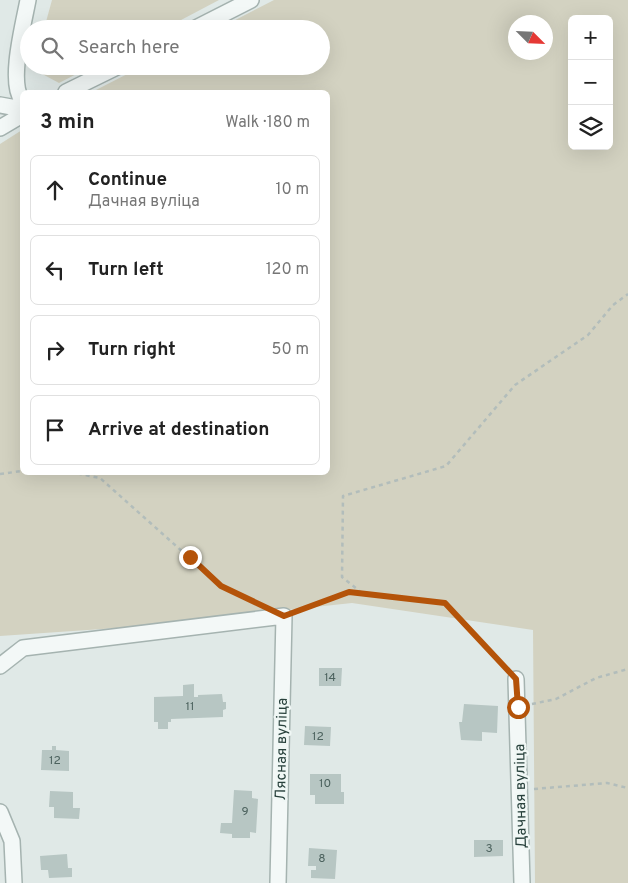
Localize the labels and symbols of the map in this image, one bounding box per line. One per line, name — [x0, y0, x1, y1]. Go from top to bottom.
north arrow — [508, 15, 553, 60]
route end — [179, 546, 202, 569]
house number: 14 — [324, 670, 336, 686]
route start — [507, 696, 530, 719]
street label: Лясная вуліца — [272, 698, 293, 800]
house number: 11 — [186, 699, 194, 715]
house number: 12 — [312, 729, 324, 745]
street label: Дачная вуліца — [511, 743, 532, 849]
house number: 12 — [49, 753, 61, 769]
house number: 10 — [319, 776, 331, 792]
house number: 9 — [241, 804, 249, 820]
house number: 3 — [485, 841, 493, 857]
house number: 8 — [318, 851, 326, 867]

